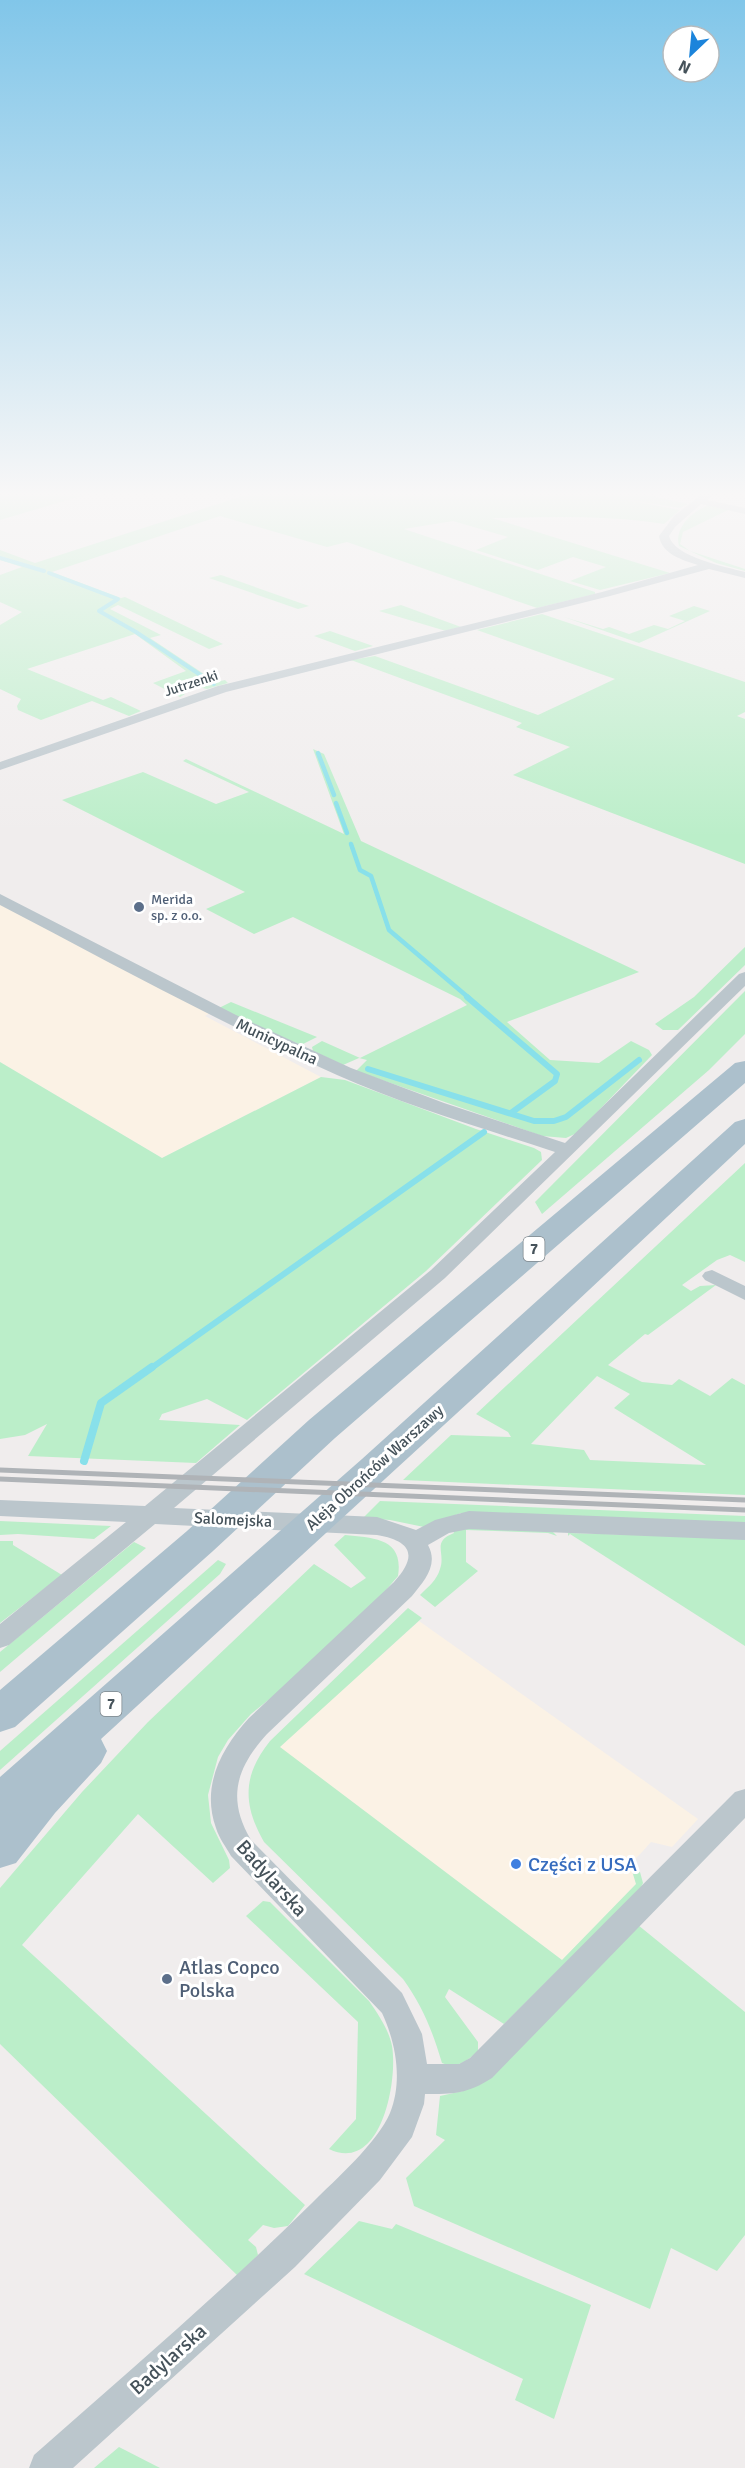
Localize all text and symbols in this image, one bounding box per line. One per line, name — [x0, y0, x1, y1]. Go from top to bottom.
north arrow — [661, 24, 721, 84]
text: N — [675, 55, 694, 78]
street label: Jutrzenki — [162, 667, 220, 700]
place label: Merida sp. z o.o. — [151, 891, 202, 924]
marker: Merida sp. z o.o. — [132, 900, 146, 914]
street label: Municypalna — [233, 1014, 321, 1070]
road number: 7 — [524, 1237, 544, 1261]
street label: Aleja Obrońców Warszawy — [302, 1400, 448, 1535]
street label: Salomejska — [193, 1508, 273, 1532]
road number: 7 — [100, 1692, 122, 1716]
street label: Badylarska — [231, 1835, 313, 1922]
place label: Części z USA — [528, 1852, 637, 1877]
marker: Części z USA — [509, 1857, 523, 1871]
place label: Atlas Copco Polska — [179, 1955, 280, 2003]
marker: Atlas Copco Polska — [160, 1972, 174, 1986]
street label: Badylarska — [125, 2318, 212, 2400]

